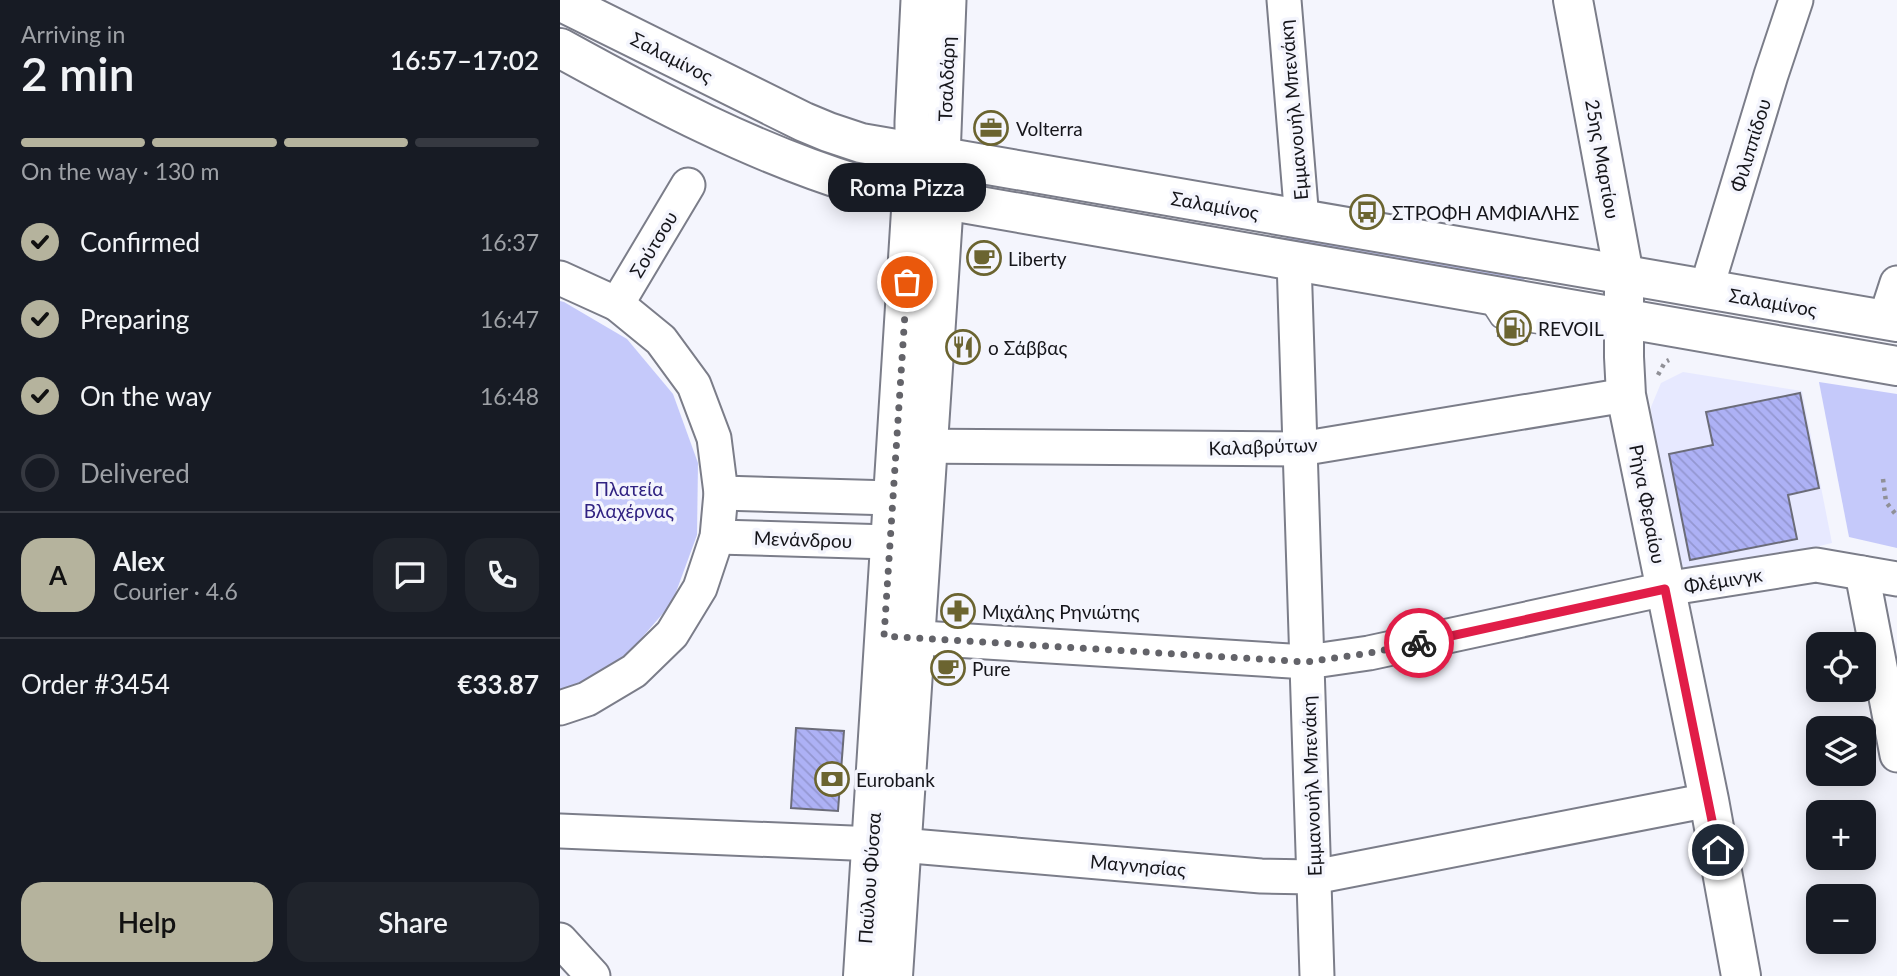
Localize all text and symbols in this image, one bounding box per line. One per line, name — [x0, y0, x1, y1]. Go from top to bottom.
street label: Εμμανουήλ Μπενάκη — [1274, 19, 1312, 201]
text: Arriving in — [21, 20, 125, 48]
street label: Σαλαμίνος — [627, 27, 717, 88]
street label: Τσαλδάρη — [933, 36, 959, 122]
text: 16:57–17:02 — [390, 44, 539, 76]
text: 2 min — [21, 46, 135, 101]
street label: Φιλιππίδου — [1725, 96, 1775, 194]
street label: 25ης Μαρτίου — [1581, 98, 1625, 220]
office icon: Volterra — [972, 109, 1010, 147]
place label: Volterra — [1016, 117, 1083, 140]
text: On the way · 130 m — [21, 157, 220, 185]
callout: Roma Pizza — [828, 163, 986, 212]
text: Roma Pizza — [849, 173, 965, 201]
street label: Σαλαμίνος — [1169, 186, 1261, 224]
bus stop icon: ΣΤΡΟΦΗ ΑΜΦΙΑΛΗΣ — [1348, 193, 1386, 231]
place label: ΣΤΡΟΦΗ ΑΜΦΙΑΛΗΣ — [1392, 201, 1579, 224]
street label: Σούτσου — [624, 207, 682, 281]
icon: check — [21, 223, 59, 261]
text: Confirmed — [80, 226, 200, 258]
text: 16:37 — [480, 228, 539, 256]
cafe icon: Liberty — [965, 239, 1003, 277]
place label: Liberty — [1008, 247, 1067, 270]
pin — [877, 252, 937, 312]
icon: bag — [888, 263, 926, 301]
street label: Σαλαμίνος — [1727, 283, 1819, 321]
icon: check — [21, 300, 59, 338]
text: Preparing — [80, 303, 189, 335]
text: 16:47 — [480, 305, 539, 333]
fuel station icon: REVOIL — [1495, 309, 1533, 347]
place label: REVOIL — [1538, 317, 1604, 340]
restaurant icon: ο Σάββας — [944, 328, 982, 366]
place label: ο Σάββας — [988, 336, 1067, 359]
icon: check — [21, 377, 59, 415]
text: On the way — [80, 380, 212, 412]
text: 16:48 — [480, 382, 539, 410]
street label: Καλαβρύτων — [1208, 433, 1318, 459]
street label: Ρήγα Φεραίου — [1625, 442, 1671, 566]
text: Delivered — [80, 457, 190, 489]
park label: Πλατεία Βλαχέρνας — [584, 477, 674, 522]
street label: Μενάνδρου — [753, 526, 853, 552]
button: chat — [373, 538, 447, 612]
button: phone — [465, 538, 539, 612]
text: Alex — [113, 545, 165, 577]
text: A — [49, 559, 67, 591]
street label: Φλέμινγκ — [1682, 562, 1764, 598]
text: Courier · 4.6 — [113, 577, 238, 605]
pharmacy icon: Μιχάλης Ρηνιώτης — [939, 592, 977, 630]
place label: Μιχάλης Ρηνιώτης — [982, 600, 1140, 623]
courier — [1384, 608, 1454, 678]
icon: bike — [1400, 624, 1438, 662]
map controls — [1806, 632, 1876, 954]
button: locate — [1806, 632, 1876, 702]
cafe icon: Pure — [929, 649, 967, 687]
place label: Pure — [972, 657, 1010, 680]
text: Order #3454 — [21, 668, 170, 700]
text: €33.87 — [457, 668, 539, 700]
street label: Εμμανουήλ Μπενάκη — [1296, 695, 1326, 877]
button: layers — [1806, 716, 1876, 786]
bank icon: Eurobank — [813, 760, 851, 798]
place label: Eurobank — [856, 768, 935, 791]
button: + — [1806, 800, 1876, 870]
street label: Παύλου Φύσσα — [853, 811, 885, 945]
pin — [1688, 820, 1748, 880]
icon: home — [1699, 831, 1737, 869]
street label: Μαγνησίας — [1089, 849, 1187, 881]
button: Help — [21, 882, 273, 962]
button: Share — [287, 882, 539, 962]
button: − — [1806, 884, 1876, 954]

